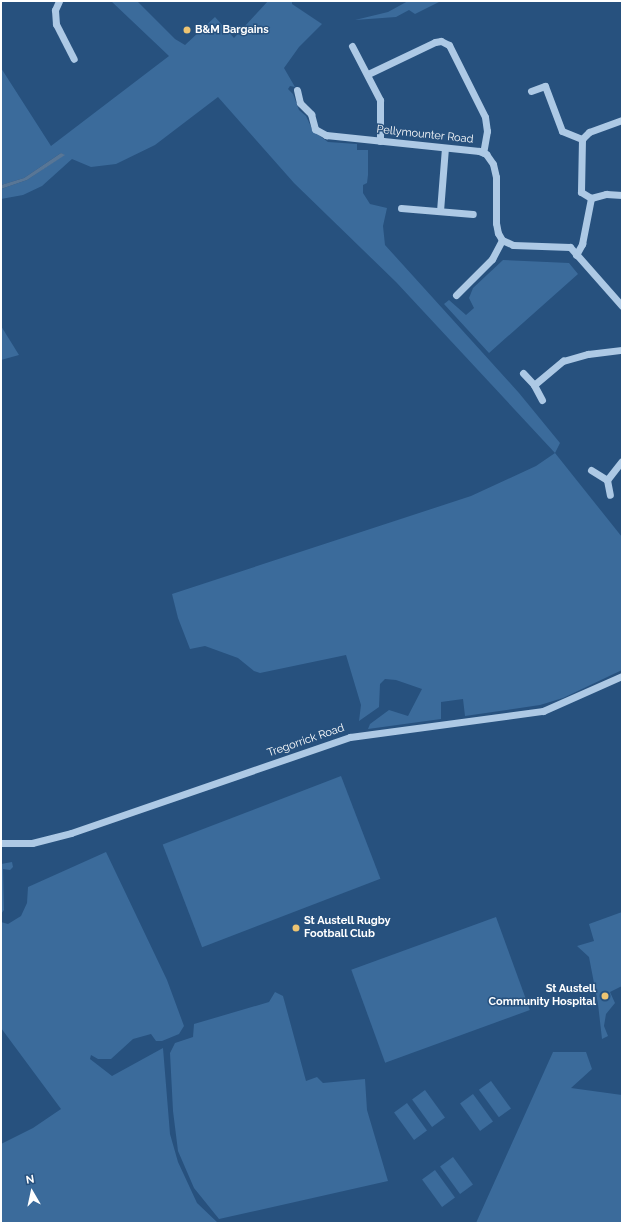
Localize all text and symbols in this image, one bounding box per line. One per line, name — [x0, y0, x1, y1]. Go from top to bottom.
place label: B&M Bargains — [195, 23, 269, 37]
marker: B&M Bargains — [182, 25, 192, 35]
street label: Pellymounter Road — [376, 123, 474, 147]
street label: Tregorrick Road — [266, 722, 346, 760]
place label: St Austell Rugby Football Club — [304, 915, 391, 941]
marker: St Austell Rugby Football Club — [291, 923, 301, 933]
place label: St Austell Community Hospital — [488, 983, 596, 1009]
marker: St Austell Community Hospital — [599, 990, 611, 1002]
north arrow — [12, 1172, 52, 1212]
text: N — [25, 1173, 35, 1187]

